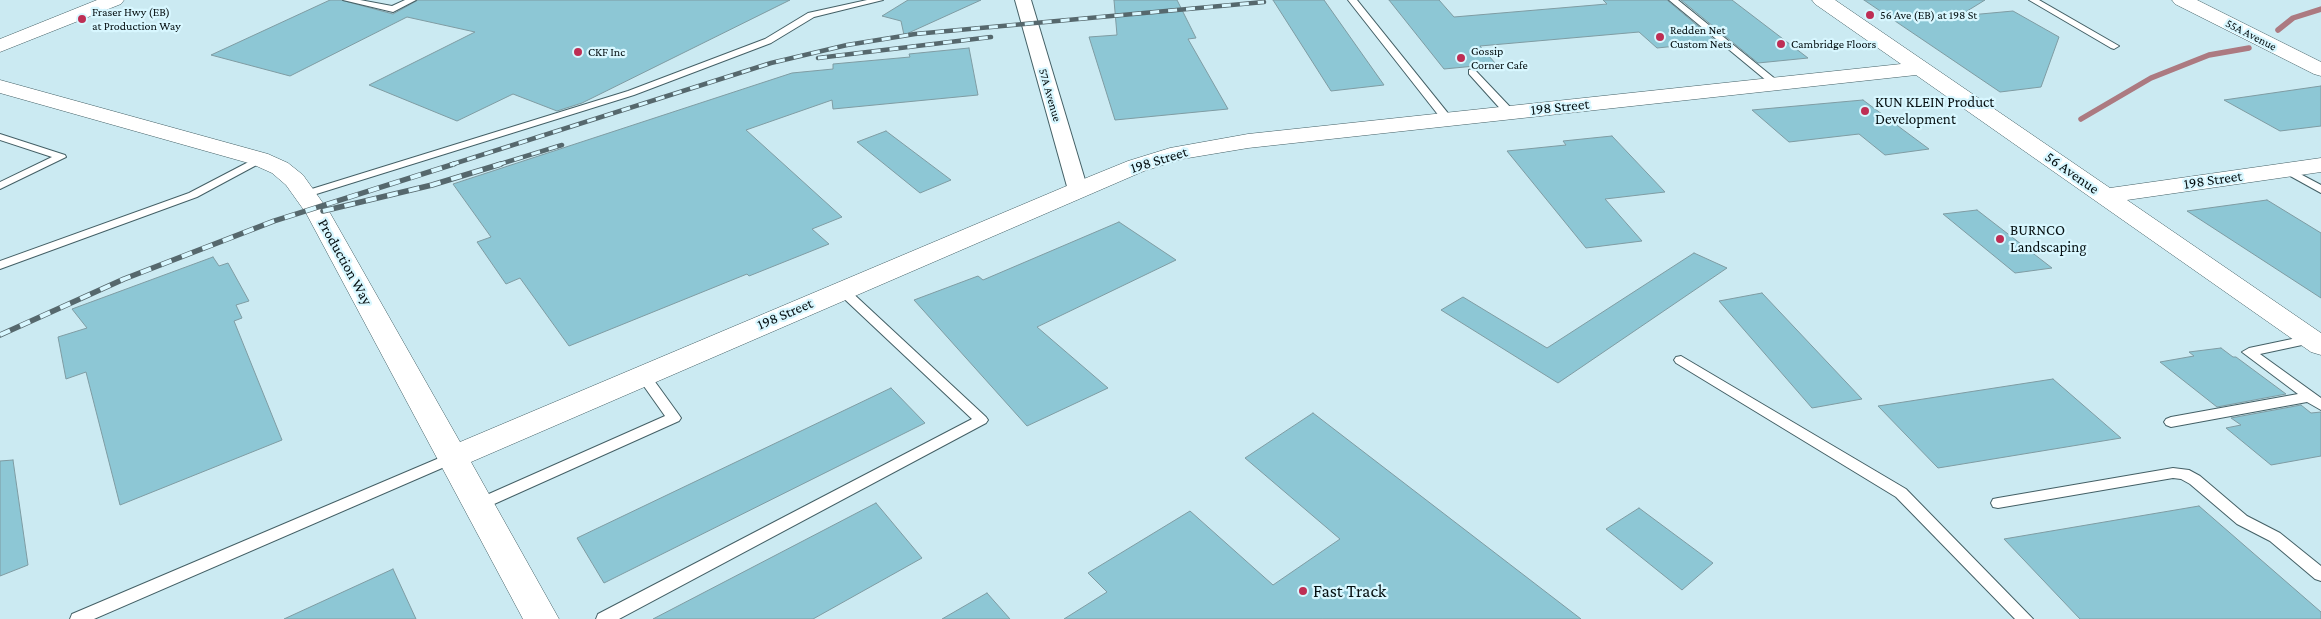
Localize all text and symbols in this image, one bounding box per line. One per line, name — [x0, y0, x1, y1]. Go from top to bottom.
place label: Fraser Hwy (EB) at Production Way — [92, 5, 181, 33]
place label: 56 Ave (EB) at 198 St — [1880, 8, 1977, 22]
marker: 56 Ave (EB) at 198 St — [1864, 9, 1876, 21]
marker: Fraser Hwy (EB) at Production Way — [76, 13, 88, 25]
street label: 55A Avenue — [2223, 16, 2279, 54]
place label: Redden Net Custom Nets — [1670, 23, 1731, 51]
marker: Redden Net Custom Nets — [1654, 31, 1666, 43]
place label: Cambridge Floors — [1791, 37, 1876, 51]
marker: Cambridge Floors — [1775, 38, 1787, 50]
place label: Gossip Corner Cafe — [1471, 44, 1528, 72]
place label: CKF Inc — [588, 45, 625, 59]
marker: CKF Inc — [572, 46, 584, 58]
marker: Gossip Corner Cafe — [1455, 52, 1467, 64]
street label: 57A Avenue — [1036, 67, 1064, 123]
place label: KUN KLEIN Product Development — [1875, 93, 1994, 128]
street label: 198 Street — [1530, 95, 1590, 119]
marker: KUN KLEIN Product Development — [1859, 105, 1871, 117]
street label: 198 Street — [1128, 143, 1190, 177]
street label: 56 Avenue — [2042, 148, 2102, 198]
street label: 198 Street — [2183, 167, 2243, 193]
street label: Production Way — [314, 216, 376, 308]
place label: BURNCO Landscaping — [2010, 221, 2087, 256]
marker: BURNCO Landscaping — [1994, 233, 2006, 245]
street label: 198 Street — [755, 294, 815, 334]
place label: Fast Track — [1313, 580, 1386, 602]
marker: Fast Track — [1297, 585, 1309, 597]

